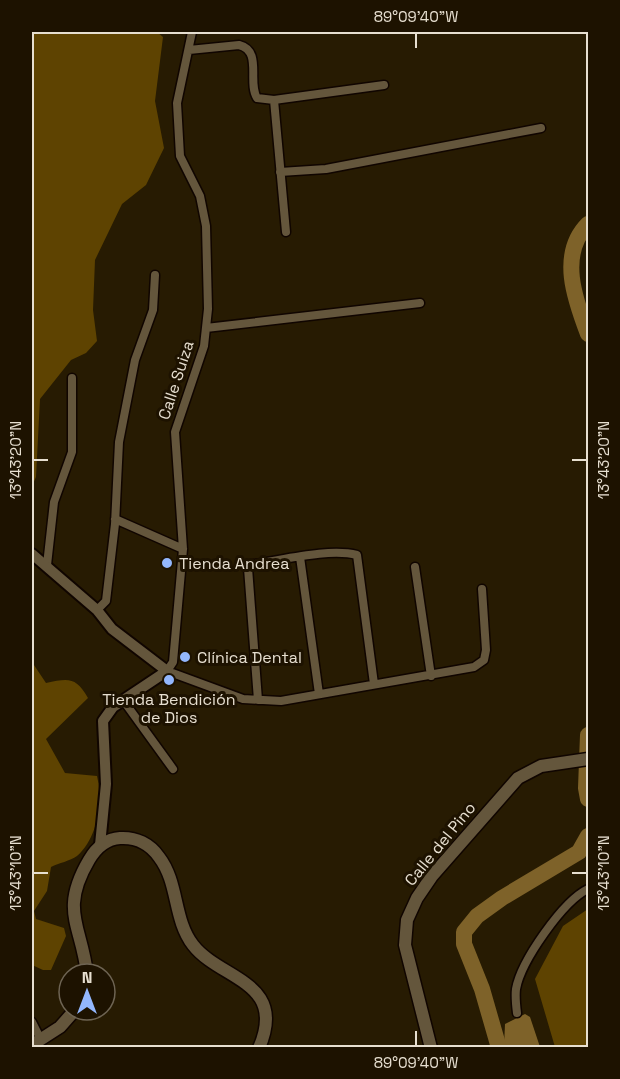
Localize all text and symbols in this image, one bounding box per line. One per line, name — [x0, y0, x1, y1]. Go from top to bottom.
text: 89°09'40"W — [374, 7, 458, 26]
street label: Calle Suiza — [153, 338, 199, 422]
text: 13°43'20"N — [6, 421, 25, 499]
text: 13°43'20"N — [594, 421, 613, 499]
place label: Tienda Andrea — [179, 553, 289, 574]
marker: Tienda Andrea — [160, 556, 174, 570]
place label: Clínica Dental — [197, 647, 302, 668]
marker: Clínica Dental — [178, 650, 192, 664]
marker: Tienda Bendición de Dios — [162, 673, 176, 687]
place label: Tienda Bendición de Dios — [102, 689, 236, 728]
street label: Calle del Pino — [400, 798, 480, 890]
text: 13°43'10"N — [6, 835, 25, 911]
text: 13°43'10"N — [594, 835, 613, 911]
north arrow — [57, 962, 117, 1022]
text: N — [82, 967, 92, 988]
text: 89°09'40"W — [374, 1053, 458, 1072]

